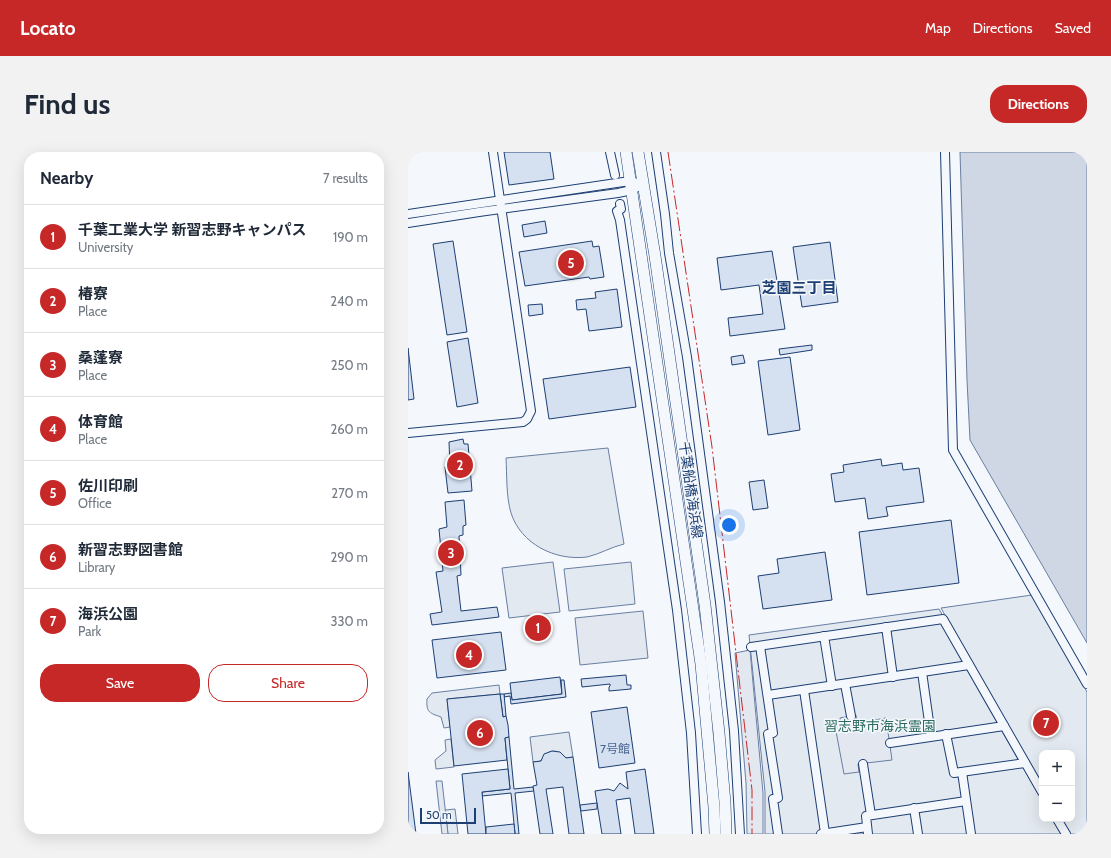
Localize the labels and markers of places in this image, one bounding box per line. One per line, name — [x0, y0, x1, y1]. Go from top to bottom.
pin: 5 — [558, 248, 584, 278]
pin: 2 — [447, 450, 473, 480]
pin: 3 — [438, 538, 464, 568]
pin: 1 — [525, 613, 551, 643]
pin: 4 — [456, 640, 482, 670]
pin: 7 — [1033, 708, 1059, 738]
pin: 6 — [467, 718, 493, 748]

